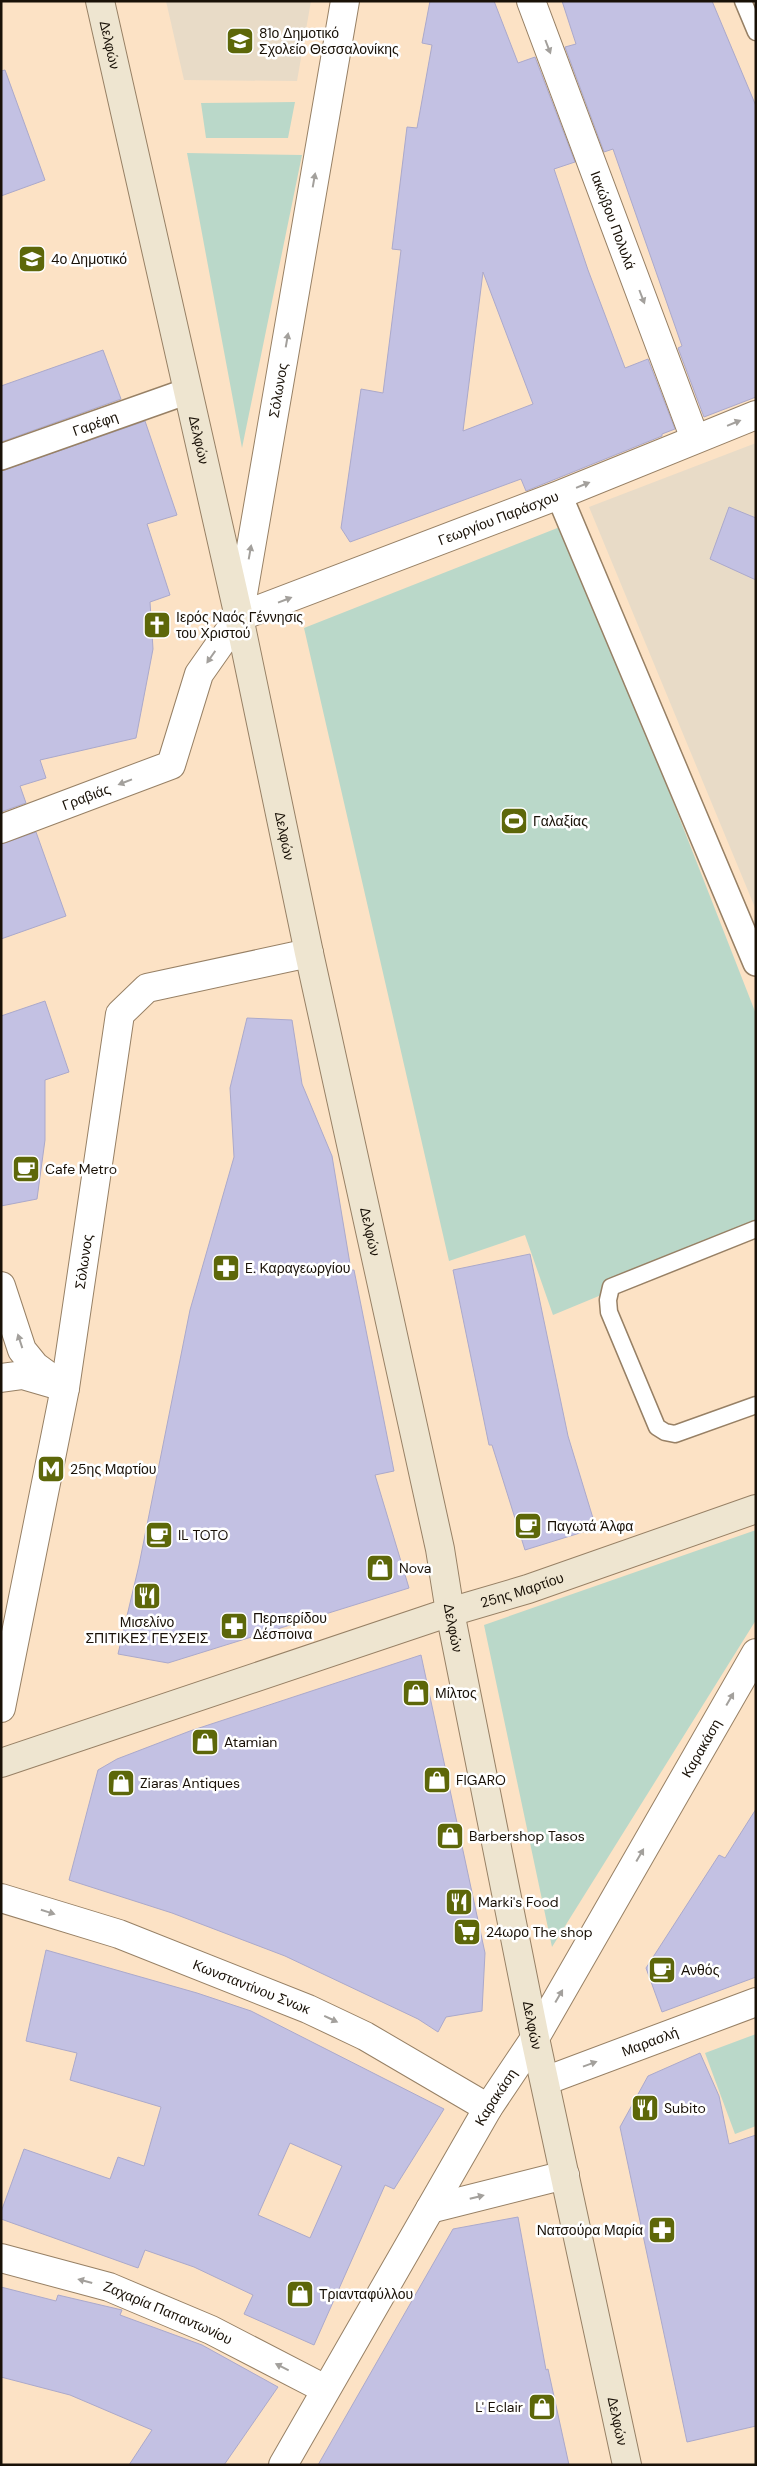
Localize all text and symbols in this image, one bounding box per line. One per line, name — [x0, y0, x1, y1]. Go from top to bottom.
street label: Δελφών — [96, 19, 124, 71]
place label: 81ο Δημοτικό Σχολείο Θεσσαλονίκης — [259, 24, 399, 58]
school or university icon: 81ο Δημοτικό Σχολείο Θεσσαλονίκης — [225, 26, 255, 56]
one-way arrow — [545, 40, 553, 54]
street label: Ιακώβου Πολυλά — [586, 168, 640, 272]
one-way arrow — [311, 172, 319, 188]
school or university icon: 4ο Δημοτικό — [17, 244, 47, 274]
place label: 4ο Δημοτικό — [51, 250, 127, 268]
one-way arrow — [639, 290, 646, 305]
one-way arrow — [283, 332, 291, 348]
street label: Σόλωνος — [264, 361, 292, 419]
street label: Γαρέφη — [70, 407, 120, 440]
street label: Δελφών — [185, 414, 213, 466]
one-way arrow — [727, 419, 741, 427]
one-way arrow — [576, 481, 591, 489]
street label: Γεωργίου Παράσχου — [436, 487, 561, 549]
one-way arrow — [247, 544, 255, 560]
one-way arrow — [277, 596, 292, 603]
place label: Ιερός Ναός Γέννησις του Χριστού — [176, 608, 303, 642]
church icon: Ιερός Ναός Γέννησις του Χριστού — [142, 610, 172, 640]
one-way arrow — [206, 651, 216, 664]
one-way arrow — [118, 779, 132, 787]
street label: Γραβιάς — [60, 780, 113, 814]
sports icon: Γαλαξίας — [499, 806, 529, 836]
street label: Δελφών — [271, 810, 298, 862]
place label: Γαλαξίας — [533, 812, 588, 830]
cafe icon: Cafe Metro — [11, 1154, 41, 1184]
place label: Cafe Metro — [45, 1160, 117, 1178]
street label: Δελφών — [356, 1206, 384, 1258]
street label: Σόλωνος — [71, 1233, 97, 1290]
pharmacy icon: E. Καραγεωργίου — [211, 1253, 241, 1283]
place label: E. Καραγεωργίου — [245, 1259, 350, 1277]
one-way arrow — [15, 1334, 23, 1349]
metro station icon: 25ης Μαρτίου — [36, 1454, 66, 1484]
place label: 25ης Μαρτίου — [70, 1460, 156, 1478]
cafe icon: Παγωτά Άλφα — [513, 1511, 543, 1541]
place label: Παγωτά Άλφα — [547, 1517, 633, 1535]
cafe icon: IL TOTO — [144, 1520, 174, 1550]
place label: IL TOTO — [178, 1526, 228, 1544]
shop icon: Nova — [365, 1553, 395, 1583]
place label: Nova — [399, 1559, 431, 1577]
street label: 25ης Μαρτίου — [478, 1568, 566, 1612]
restaurant icon: Μισελίνο ΣΠΙΤΙΚΕΣ ΓΕΥΣΕΙΣ — [132, 1581, 162, 1611]
street label: Δελφών — [440, 1602, 467, 1654]
place label: Περπερίδου Δέσποινα — [253, 1609, 327, 1643]
pharmacy icon: Περπερίδου Δέσποινα — [219, 1611, 249, 1641]
place label: Μισελίνο ΣΠΙΤΙΚΕΣ ΓΕΥΣΕΙΣ — [85, 1613, 209, 1647]
shop icon: Μίλτος — [401, 1678, 431, 1708]
place label: Μίλτος — [435, 1684, 477, 1702]
one-way arrow — [725, 1692, 734, 1705]
street label: Καρακάση — [677, 1716, 725, 1781]
shop icon: Atamian — [190, 1727, 220, 1757]
place label: Atamian — [224, 1733, 277, 1751]
shop icon: FIGARO — [422, 1765, 452, 1795]
shop icon: Ziaras Antiques — [106, 1768, 136, 1798]
place label: FIGARO — [456, 1771, 506, 1789]
place label: Ziaras Antiques — [140, 1774, 240, 1792]
shop icon: Barbershop Tasos — [435, 1821, 465, 1851]
place label: Barbershop Tasos — [469, 1827, 585, 1845]
one-way arrow — [636, 1847, 644, 1862]
restaurant icon: Marki's Food — [444, 1887, 474, 1917]
place label: Marki's Food — [478, 1893, 559, 1911]
one-way arrow — [41, 1908, 56, 1916]
supermarket icon: 24ωρο The shop — [452, 1917, 482, 1947]
place label: 24ωρο The shop — [486, 1923, 593, 1941]
street label: Κωνσταντίνου Σνωκ — [190, 1955, 314, 2018]
cafe icon: Ανθός — [647, 1955, 677, 1985]
place label: Ανθός — [681, 1961, 720, 1979]
one-way arrow — [555, 1989, 564, 2002]
street label: Δελφών — [519, 1999, 546, 2051]
one-way arrow — [323, 2015, 338, 2024]
street label: Μαρασλή — [619, 2023, 681, 2061]
one-way arrow — [583, 2060, 598, 2067]
street label: Καρακάση — [471, 2065, 521, 2129]
restaurant icon: Subito — [630, 2093, 660, 2123]
place label: Subito — [664, 2099, 706, 2117]
one-way arrow — [469, 2193, 484, 2201]
pharmacy icon: Νατσούρα Μαρία — [647, 2215, 677, 2245]
place label: Νατσούρα Μαρία — [537, 2221, 643, 2239]
one-way arrow — [78, 2276, 93, 2284]
street label: Ζαχαρία Παπαντωνίου — [102, 2277, 235, 2349]
shop icon: Τριανταφύλλου — [285, 2279, 315, 2309]
place label: Τριανταφύλλου — [319, 2285, 413, 2303]
one-way arrow — [275, 2363, 289, 2371]
shop icon: L' Eclair — [527, 2392, 557, 2422]
street label: Δελφών — [604, 2395, 632, 2447]
place label: L' Eclair — [475, 2398, 523, 2416]

